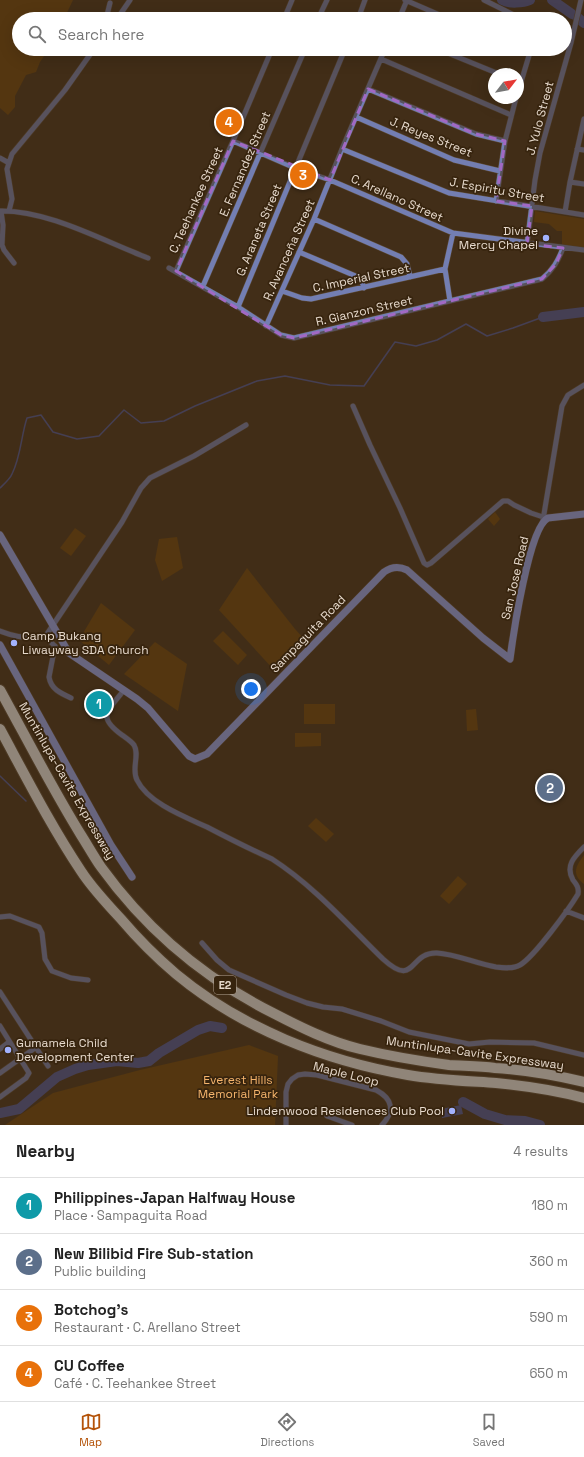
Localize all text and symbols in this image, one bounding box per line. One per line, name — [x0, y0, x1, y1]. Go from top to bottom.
search box — [12, 12, 572, 56]
icon: search — [26, 23, 48, 45]
text: Search here — [58, 25, 144, 44]
north arrow — [488, 68, 524, 104]
street label: J. Yulo Street — [522, 79, 558, 157]
pin: 4 — [216, 107, 242, 137]
street label: E. Fernandez Street — [216, 109, 274, 219]
street label: J. Reyes Street — [387, 113, 475, 161]
street label: C. Teehankee Street — [165, 144, 227, 256]
pin: 3 — [290, 160, 316, 190]
street label: C. Arellano Street — [348, 170, 446, 226]
street label: J. Espiritu Street — [448, 174, 546, 206]
street label: G. Araneta Street — [232, 181, 286, 279]
street label: R. Avanceña Street — [259, 197, 319, 303]
place label: Divine Mercy Chapel — [459, 223, 538, 253]
marker: Divine Mercy Chapel — [541, 233, 551, 243]
street label: C. Imperial Street — [311, 260, 411, 296]
street label: R. Gianzon Street — [314, 292, 414, 330]
street label: San Jose Road — [498, 535, 532, 621]
street label: Sampaguita Road — [267, 592, 349, 676]
place label: Camp Bukang Liwayway SDA Church — [22, 628, 149, 658]
marker: Camp Bukang Liwayway SDA Church — [9, 638, 19, 648]
your location — [241, 679, 261, 699]
pin: 1 — [86, 689, 112, 719]
street label: Muntinlupa-Cavite Expressway — [15, 699, 119, 863]
pin: 2 — [537, 773, 563, 803]
road number: E2 — [214, 976, 236, 994]
street label: Muntinlupa-Cavite Expressway — [385, 1033, 565, 1073]
place label: Gumamela Child Development Center — [16, 1035, 135, 1065]
marker: Gumamela Child Development Center — [3, 1045, 13, 1055]
street label: Maple Loop — [311, 1058, 381, 1090]
park label: Everest Hills Memorial Park — [198, 1072, 279, 1102]
place label: Lindenwood Residences Club Pool — [246, 1103, 444, 1119]
marker: Lindenwood Residences Club Pool — [447, 1106, 457, 1116]
text: Nearby — [16, 1140, 75, 1162]
text: 4 results — [513, 1143, 568, 1160]
text: Philippines-Japan Halfway House — [54, 1188, 295, 1207]
text: 1 — [26, 1197, 32, 1214]
text: 180 m — [532, 1197, 568, 1214]
text: Place · Sampaguita Road — [54, 1207, 207, 1224]
text: New Bilibid Fire Sub-station — [54, 1244, 254, 1263]
text: 2 — [25, 1253, 33, 1270]
text: 360 m — [529, 1253, 568, 1270]
text: Public building — [54, 1263, 146, 1280]
text: Botchog's — [54, 1300, 128, 1319]
text: 3 — [25, 1309, 33, 1326]
text: 590 m — [529, 1309, 568, 1326]
text: Restaurant · C. Arellano Street — [54, 1319, 241, 1336]
text: CU Coffee — [54, 1356, 125, 1375]
text: 4 — [25, 1365, 33, 1382]
text: 650 m — [529, 1365, 568, 1382]
text: Café · C. Teehankee Street — [54, 1375, 216, 1392]
tab: Map — [79, 1411, 102, 1449]
tab: Directions — [260, 1411, 314, 1449]
tab: Saved — [473, 1411, 505, 1449]

